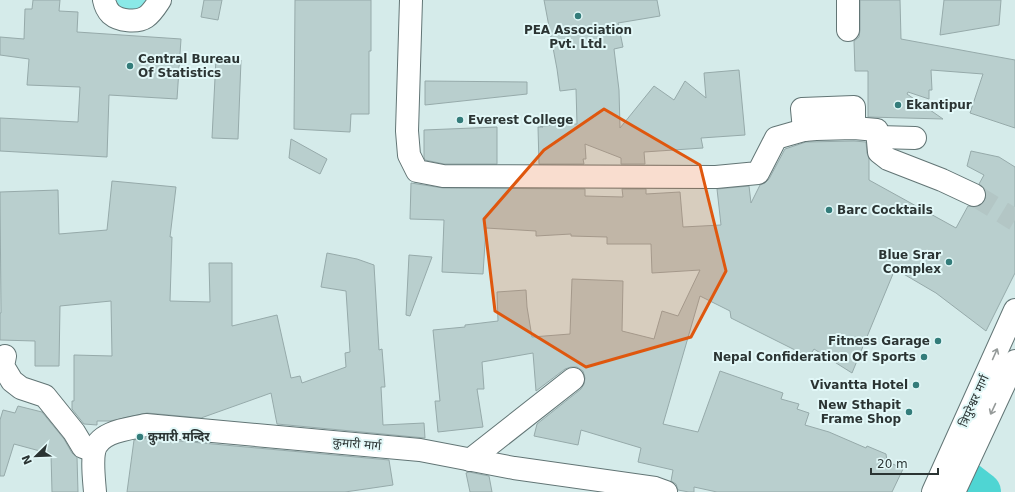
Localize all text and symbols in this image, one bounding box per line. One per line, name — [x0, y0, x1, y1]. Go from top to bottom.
marker: PEA Association Pvt. Ltd. — [573, 11, 583, 21]
place label: PEA Association Pvt. Ltd. — [524, 23, 632, 51]
place label: Central Bureau Of Statistics — [138, 52, 240, 80]
marker: Central Bureau Of Statistics — [125, 61, 135, 71]
place label: Ekantipur — [906, 98, 972, 112]
marker: Ekantipur — [893, 100, 903, 110]
place label: Everest College — [468, 113, 573, 127]
marker: Everest College — [455, 115, 465, 125]
place label: Barc Cocktails — [837, 203, 933, 217]
marker: Barc Cocktails — [824, 205, 834, 215]
place label: Blue Srar Complex — [878, 248, 941, 276]
marker: Blue Srar Complex — [944, 257, 954, 267]
place label: Fitness Garage — [828, 334, 930, 348]
marker: Fitness Garage — [933, 336, 943, 346]
one-way arrow — [992, 349, 999, 361]
place label: Nepal Confideration Of Sports — [713, 350, 916, 364]
marker: Nepal Confideration Of Sports — [919, 352, 929, 362]
street label: त्रिपुरेश्वर मार्ग — [955, 371, 993, 430]
place label: Vivantta Hotel — [810, 378, 908, 392]
marker: Vivantta Hotel — [911, 380, 921, 390]
place label: New Sthapit Frame Shop — [818, 398, 901, 426]
one-way arrow — [989, 403, 996, 415]
marker: New Sthapit Frame Shop — [904, 407, 914, 417]
place label: कुमारी मन्दिर — [148, 429, 210, 446]
marker: कुमारी मन्दिर — [135, 432, 145, 442]
street label: कुमारी मार्ग — [332, 434, 383, 454]
north arrow — [16, 436, 56, 476]
scale bar — [871, 450, 938, 476]
text: N — [19, 453, 35, 466]
text: 20 m — [877, 457, 908, 471]

